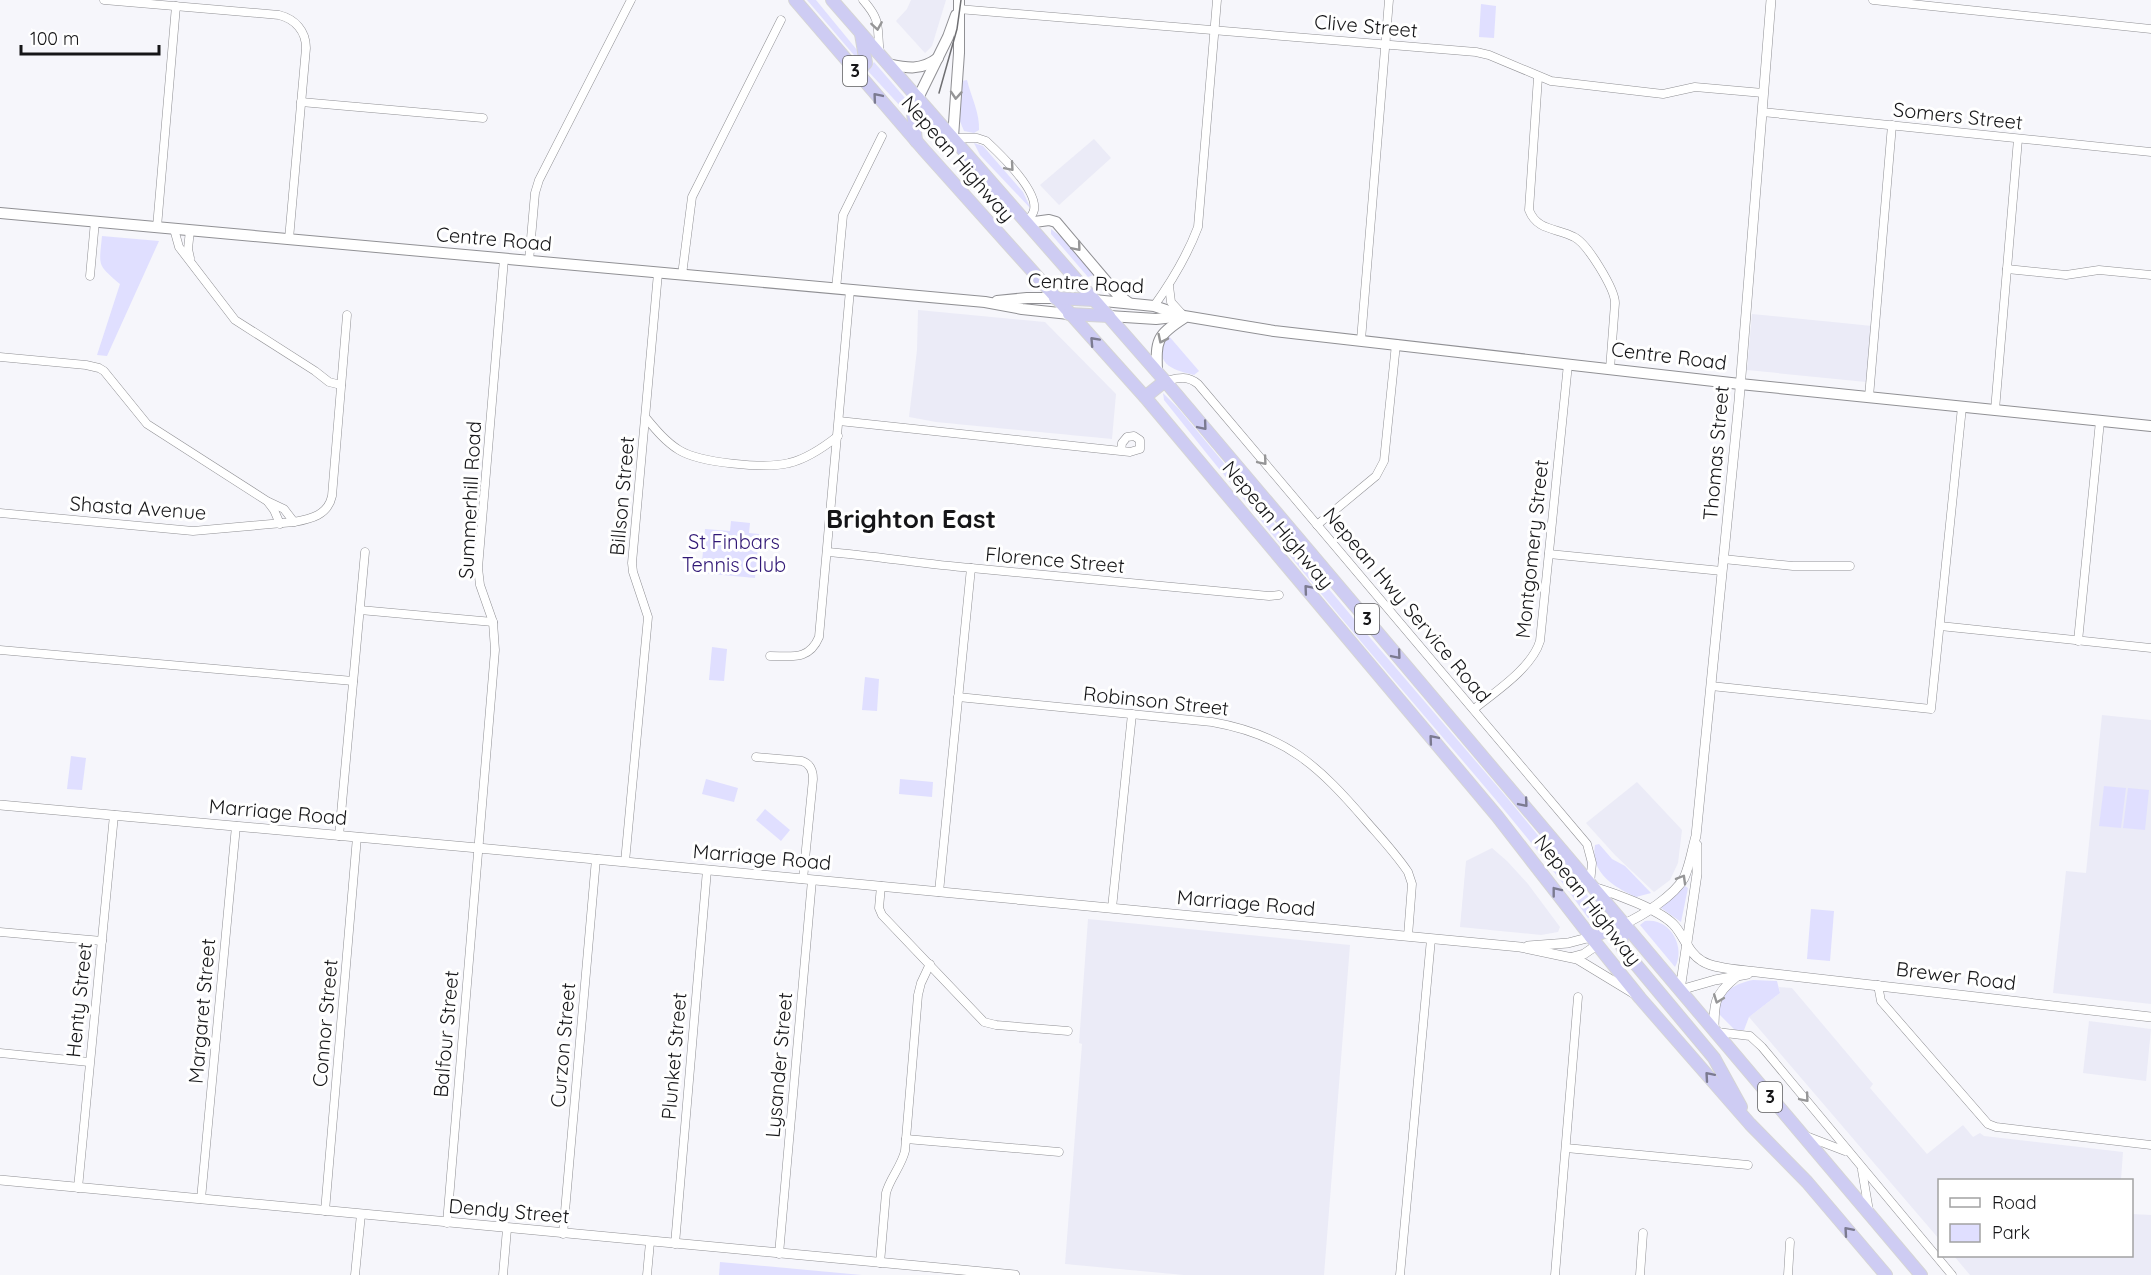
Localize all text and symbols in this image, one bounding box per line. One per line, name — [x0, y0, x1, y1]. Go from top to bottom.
street label: Clive Street — [1313, 9, 1419, 42]
scale bar — [21, 18, 159, 56]
one-way arrow — [871, 21, 883, 31]
text: 100 m — [30, 27, 79, 50]
road number: 3 — [843, 56, 867, 86]
street label: Nepean Highway — [897, 90, 1020, 227]
one-way arrow — [950, 91, 963, 100]
one-way arrow — [873, 93, 884, 104]
street label: Somers Street — [1892, 96, 2024, 135]
one-way arrow — [1003, 160, 1014, 171]
street label: Centre Road — [435, 221, 553, 256]
one-way arrow — [1070, 240, 1081, 251]
street label: Centre Road — [1027, 267, 1145, 298]
one-way arrow — [1157, 333, 1169, 344]
street label: Centre Road — [1610, 336, 1728, 375]
one-way arrow — [1090, 337, 1101, 348]
street label: Thomas Street — [1697, 384, 1734, 521]
one-way arrow — [1196, 419, 1207, 430]
street label: Summerhill Road — [453, 420, 486, 580]
street label: Billson Street — [604, 435, 639, 557]
one-way arrow — [1256, 454, 1267, 465]
street label: Nepean Highway — [1218, 456, 1339, 594]
street label: Montgomery Street — [1510, 458, 1553, 640]
street label: Shasta Avenue — [69, 490, 207, 525]
district label: Brighton East — [826, 502, 996, 535]
street label: Nepean Hwy Service Road — [1318, 502, 1497, 708]
park label: St Finbars Tennis Club — [682, 529, 786, 577]
street label: Florence Street — [984, 541, 1126, 578]
one-way arrow — [1304, 585, 1315, 596]
road number: 3 — [1355, 604, 1379, 634]
one-way arrow — [1390, 648, 1401, 659]
street label: Robinson Street — [1082, 680, 1230, 721]
one-way arrow — [1429, 735, 1440, 746]
street label: Marriage Road — [208, 793, 348, 830]
one-way arrow — [1516, 796, 1527, 807]
street label: Nepean Highway — [1529, 829, 1647, 970]
street label: Marriage Road — [692, 838, 832, 875]
one-way arrow — [1674, 875, 1686, 885]
street label: Marriage Road — [1176, 884, 1316, 921]
one-way arrow — [1552, 886, 1563, 897]
street label: Margaret Street — [183, 937, 220, 1085]
street label: Henty Street — [60, 941, 97, 1059]
street label: Brewer Road — [1895, 956, 2017, 995]
street label: Connor Street — [306, 958, 343, 1088]
street label: Balfour Street — [427, 969, 464, 1099]
street label: Curzon Street — [545, 981, 580, 1108]
street label: Plunket Street — [655, 991, 692, 1121]
street label: Lysander Street — [760, 991, 797, 1139]
one-way arrow — [1712, 994, 1725, 1004]
one-way arrow — [1705, 1073, 1716, 1083]
road number: 3 — [1758, 1082, 1782, 1112]
one-way arrow — [1797, 1091, 1808, 1102]
legend — [1938, 1179, 2133, 1257]
text: Road — [1992, 1191, 2037, 1214]
street label: Dendy Street — [448, 1193, 571, 1228]
text: Park — [1992, 1221, 2030, 1244]
one-way arrow — [1844, 1227, 1855, 1238]

